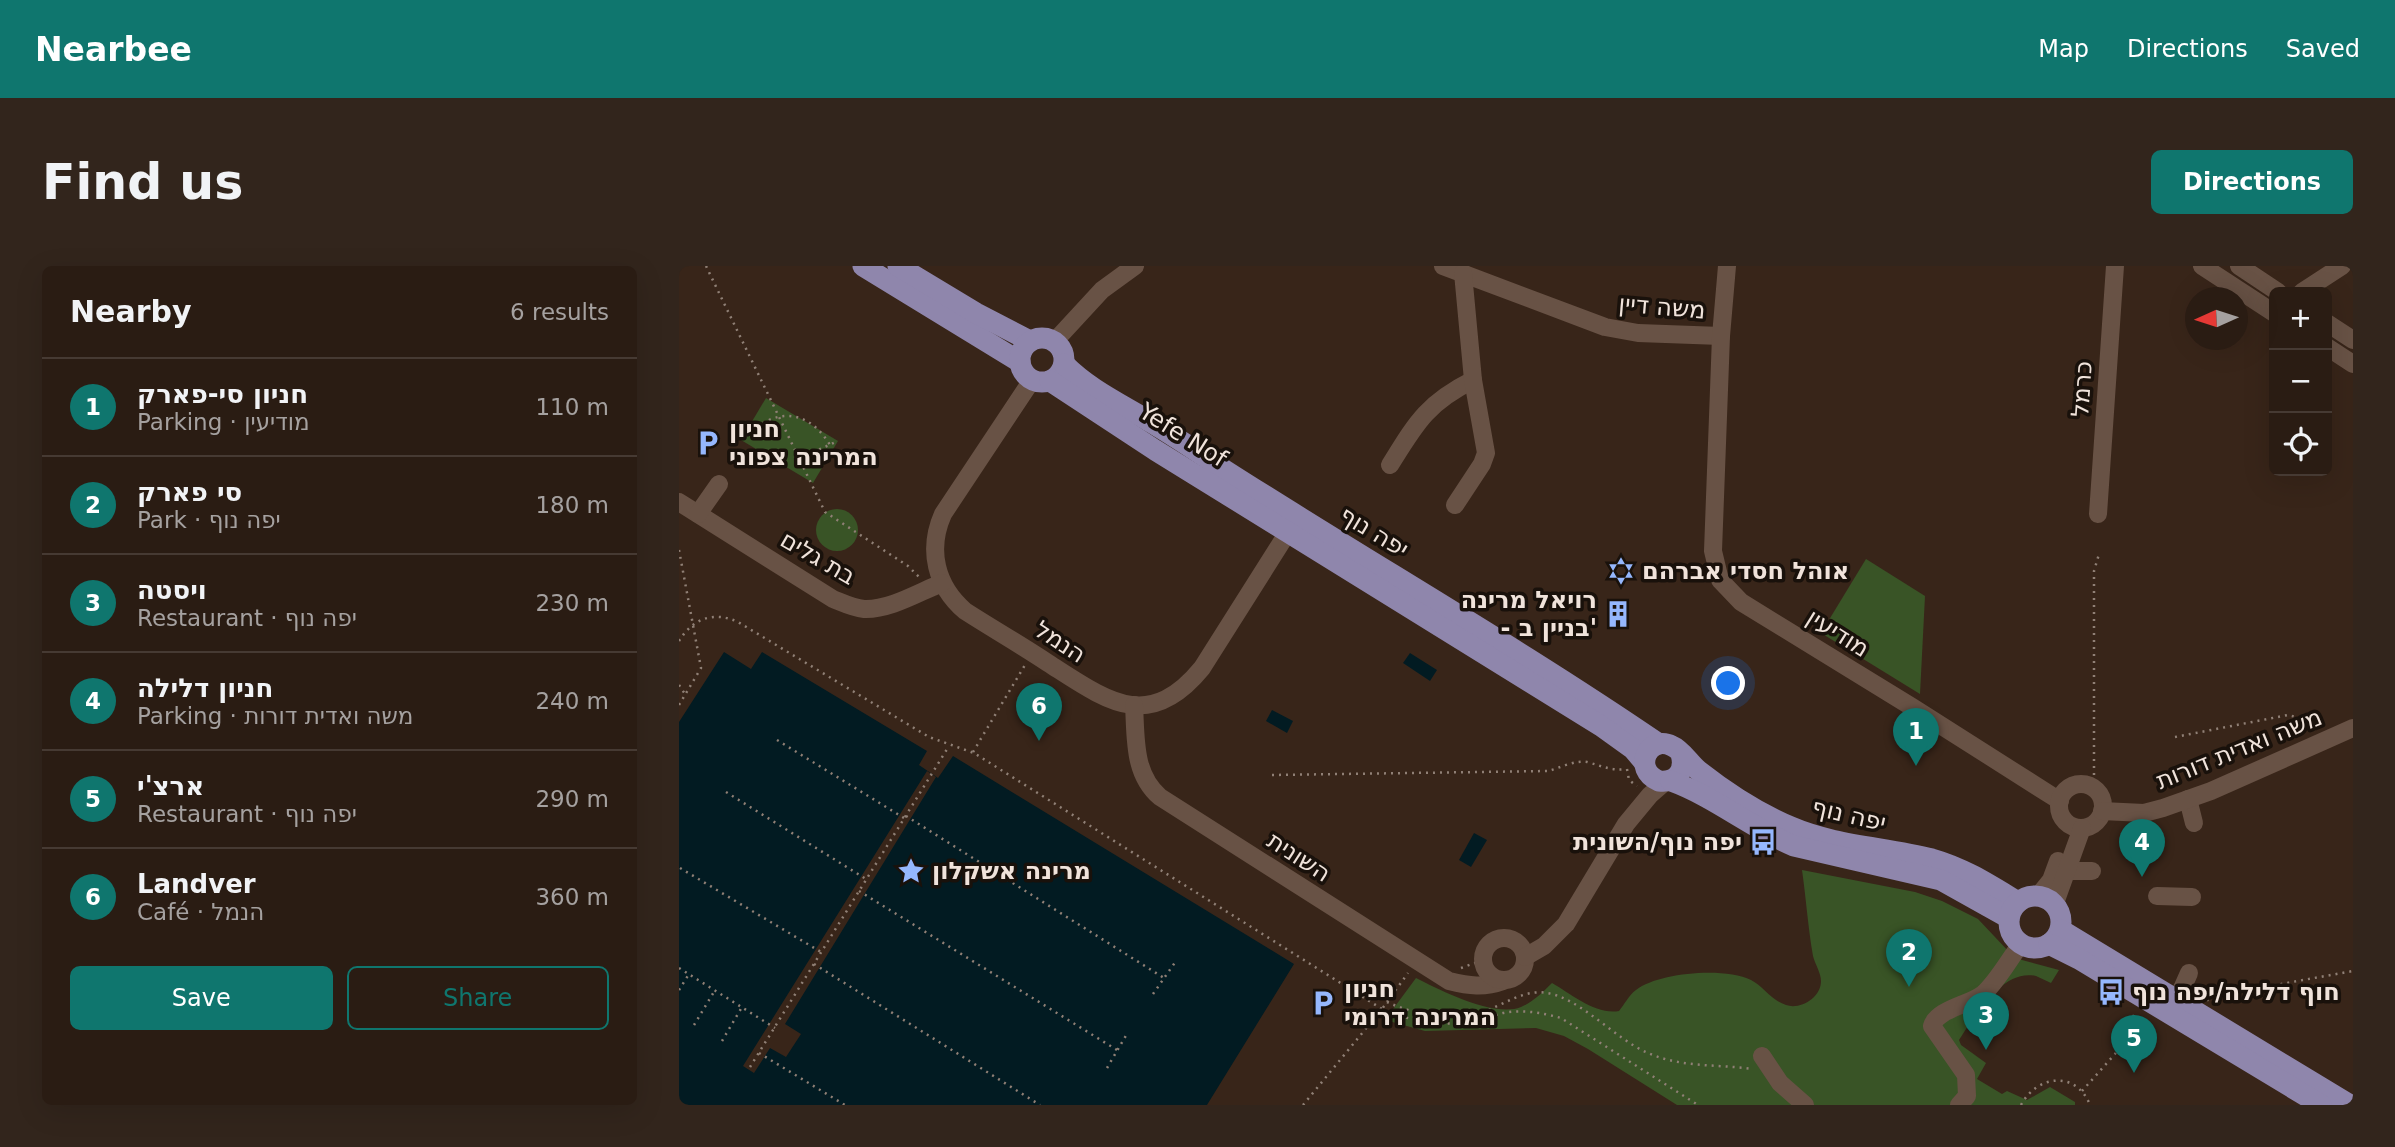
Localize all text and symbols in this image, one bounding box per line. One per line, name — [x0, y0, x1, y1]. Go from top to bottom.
text: Nearbee — [35, 30, 192, 69]
text: Map — [2038, 35, 2089, 63]
text: Directions — [2127, 35, 2248, 63]
text: Saved — [2286, 35, 2360, 63]
button: Directions — [2151, 150, 2353, 214]
text: Find us — [42, 154, 243, 211]
north arrow — [2185, 287, 2248, 350]
map controls — [2269, 287, 2332, 476]
button: + — [2269, 287, 2332, 350]
street label: משה דיין — [1617, 289, 1707, 325]
text: Nearby — [70, 294, 192, 329]
text: 6 results — [510, 299, 609, 325]
button: − — [2269, 350, 2332, 413]
street label: כרמל — [2066, 360, 2098, 418]
text: חניון סי-פארק — [137, 379, 308, 409]
text: 1 — [85, 394, 101, 420]
text: 110 m — [535, 394, 609, 420]
street label: Yefe Nof — [1133, 397, 1233, 473]
text: Parking · מודיעין — [137, 409, 310, 435]
button: locate — [2269, 413, 2332, 476]
place label: חניון המרינה צפוני — [729, 415, 878, 471]
parking icon: חניון המרינה צפוני — [693, 428, 723, 458]
text: סי פארק — [137, 477, 242, 507]
text: 2 — [85, 492, 101, 518]
text: 180 m — [535, 492, 609, 518]
street label: יפה נוף — [1335, 501, 1413, 563]
text: Park · יפה נוף — [137, 507, 281, 533]
street label: בת גלים — [775, 525, 861, 591]
synagogue icon: אוהל חסדי אברהם — [1606, 556, 1636, 586]
place label: אוהל חסדי אברהם — [1642, 557, 1849, 585]
text: ויסטה — [137, 575, 207, 605]
place label: רויאל מרינה - בניין ב' — [1461, 586, 1597, 642]
text: 3 — [85, 590, 101, 616]
text: 230 m — [535, 590, 609, 616]
building icon: רויאל מרינה - בניין ב' — [1603, 599, 1633, 629]
street label: מודיעין — [1802, 603, 1874, 663]
text: Restaurant · יפה נוף — [137, 605, 357, 631]
street label: הנמל — [1029, 615, 1091, 669]
your location — [1711, 666, 1745, 700]
text: חניון דלילה — [137, 673, 273, 703]
pin: 6 — [1016, 683, 1062, 741]
text: 4 — [85, 688, 101, 714]
text: 240 m — [535, 688, 609, 714]
text: Parking · משה ואדית דורות — [137, 703, 413, 729]
street label: משה ואדית דורות — [2152, 703, 2326, 795]
pin: 1 — [1893, 708, 1939, 766]
text: ארצ'י — [137, 771, 204, 801]
text: 5 — [85, 786, 101, 812]
text: 290 m — [535, 786, 609, 812]
street label: יפה נוף — [1809, 793, 1889, 837]
text: Restaurant · יפה נוף — [137, 801, 357, 827]
pin: 4 — [2119, 819, 2165, 877]
street label: השונית — [1262, 826, 1336, 888]
bus stop icon: יפה נוף/השונית — [1748, 827, 1778, 857]
place label: יפה נוף/השונית — [1573, 828, 1742, 856]
place icon: מרינה אשקלון — [896, 856, 926, 886]
place label: מרינה אשקלון — [932, 857, 1091, 885]
text: Landver — [137, 869, 256, 899]
text: 6 — [85, 884, 101, 910]
text: 360 m — [535, 884, 609, 910]
text: Café · הנמל — [137, 899, 264, 925]
pin: 2 — [1886, 929, 1932, 987]
button: Save — [70, 966, 333, 1030]
button: Share — [347, 966, 609, 1030]
place label: חניון המרינה דרומי — [1344, 975, 1496, 1031]
bus stop icon: חוף דלילה/יפה נוף — [2096, 977, 2126, 1007]
place label: חוף דלילה/יפה נוף — [2132, 978, 2340, 1006]
parking icon: חניון המרינה דרומי — [1308, 988, 1338, 1018]
pin: 3 — [1963, 992, 2009, 1050]
pin: 5 — [2111, 1015, 2157, 1073]

